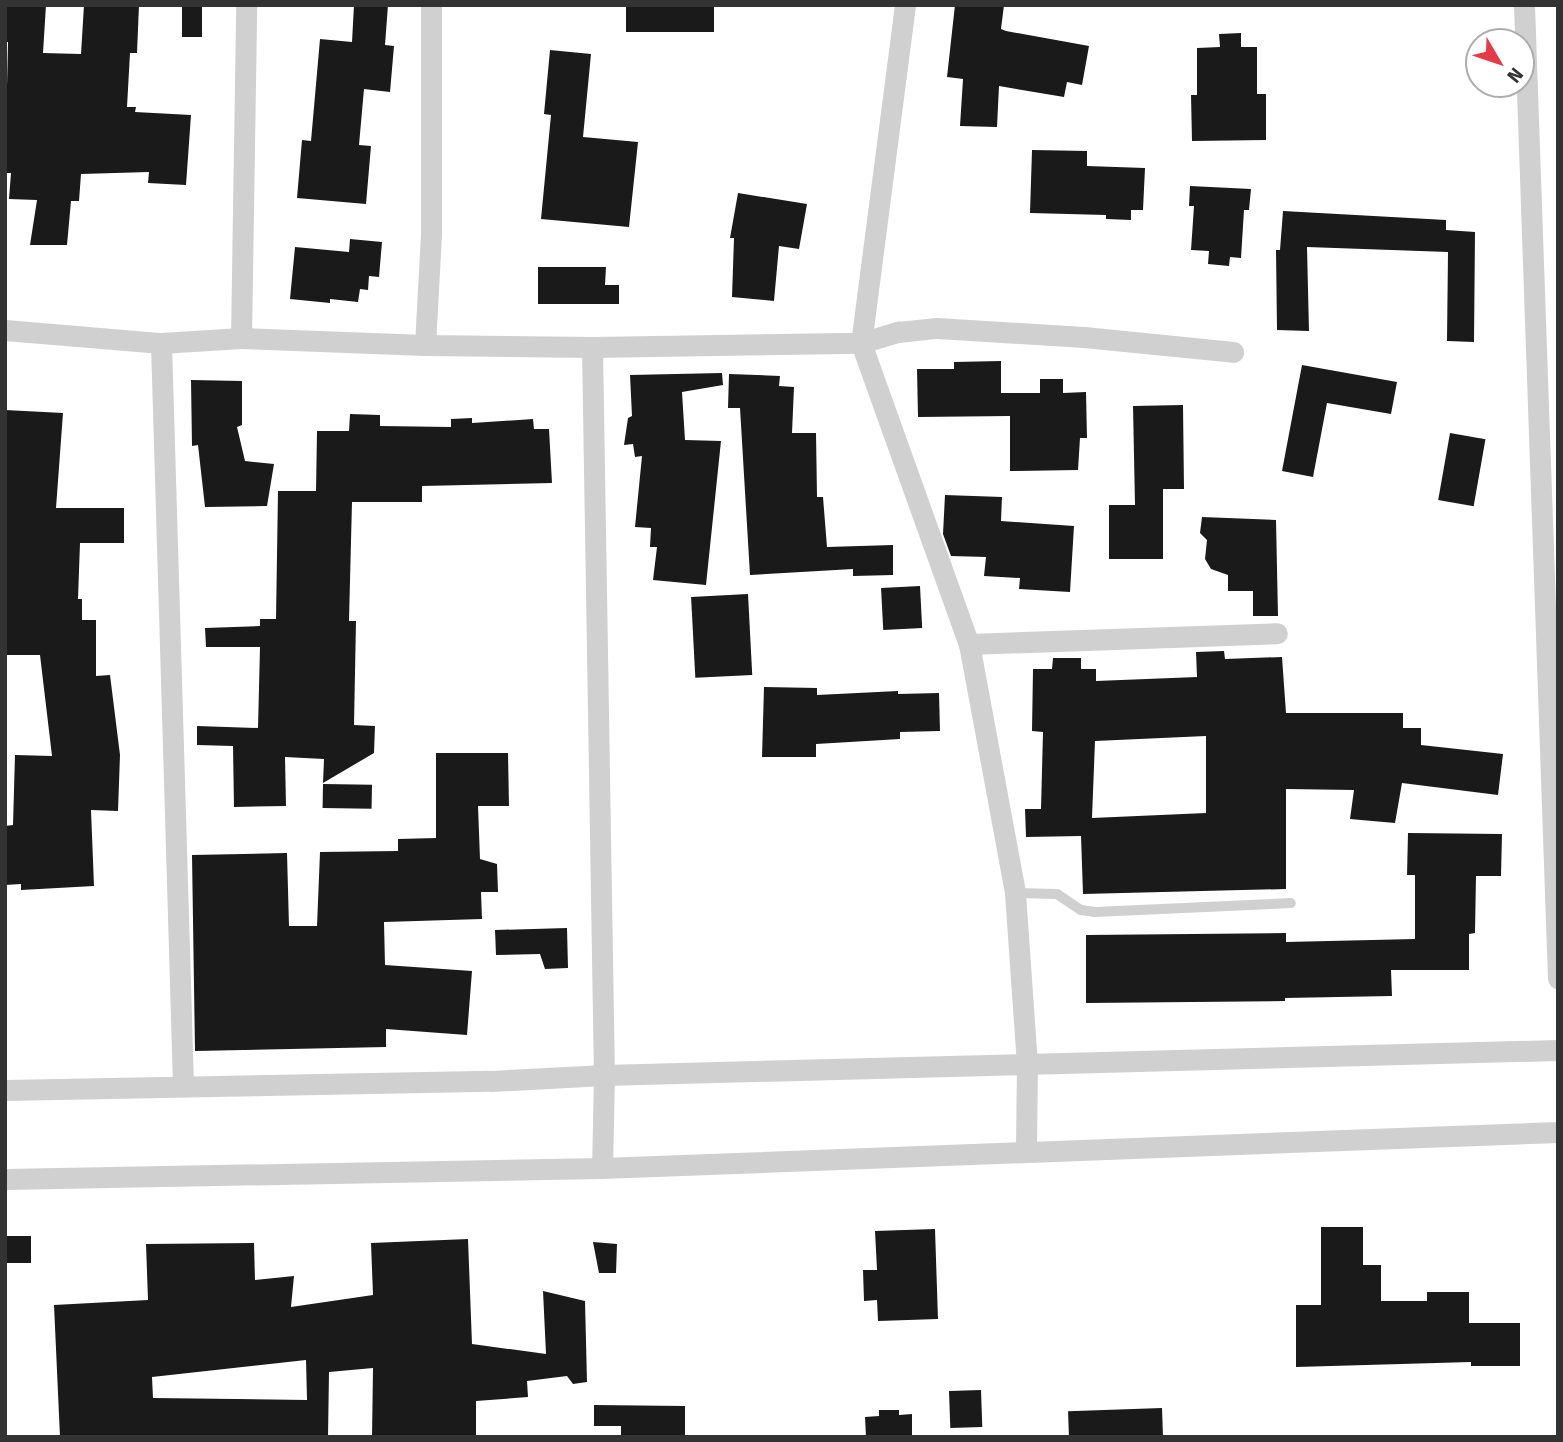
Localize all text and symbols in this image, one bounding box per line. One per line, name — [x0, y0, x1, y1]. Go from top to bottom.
north arrow — [1465, 28, 1535, 98]
text: N — [1502, 63, 1528, 87]

